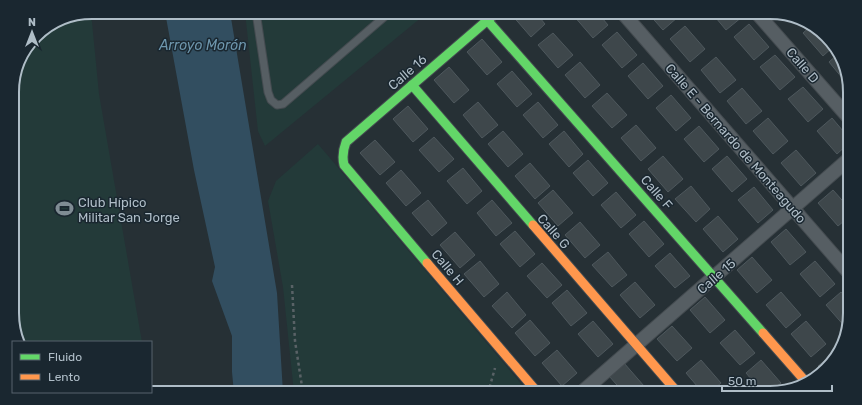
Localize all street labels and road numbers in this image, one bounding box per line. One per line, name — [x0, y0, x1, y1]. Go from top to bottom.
street label: Calle D — [783, 45, 822, 86]
street label: Calle 16 — [385, 52, 430, 93]
street label: Calle E - Bernardo de Monteagudo — [662, 61, 809, 227]
street label: Calle F — [638, 172, 676, 213]
street label: Calle G — [534, 211, 573, 252]
street label: Calle H — [428, 246, 467, 288]
street label: Calle 15 — [694, 255, 739, 297]

